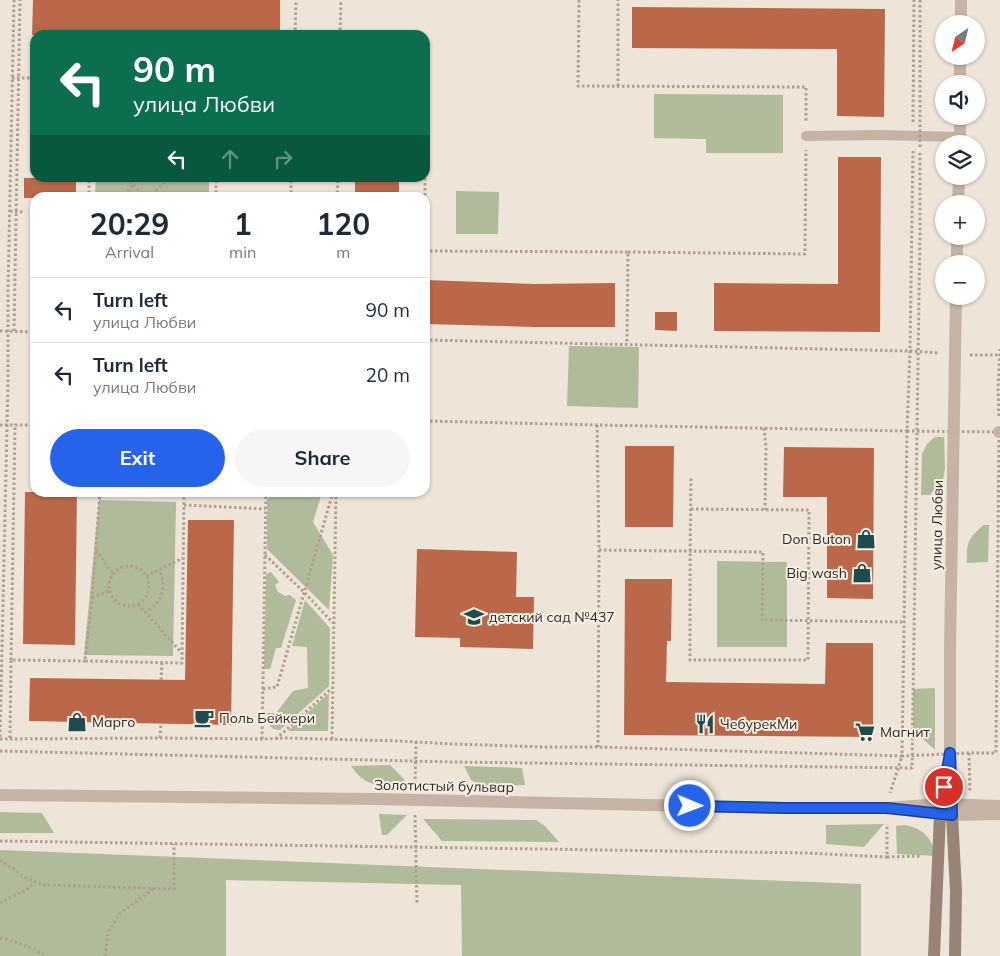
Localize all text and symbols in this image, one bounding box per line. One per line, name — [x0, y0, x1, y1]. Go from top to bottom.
north arrow — [935, 15, 985, 65]
map controls — [935, 15, 985, 305]
text: 90 m — [133, 47, 216, 91]
icon: left — [50, 50, 115, 115]
button: sound — [935, 75, 985, 125]
text: улица Любви — [133, 90, 275, 118]
button: layers — [935, 135, 985, 185]
icon: left — [163, 145, 191, 173]
icon: ahead — [216, 145, 244, 173]
icon: right — [269, 145, 297, 173]
button: + — [935, 195, 985, 245]
text: 20:29 — [90, 205, 169, 243]
text: 1 — [234, 205, 252, 243]
text: 120 — [316, 205, 370, 243]
text: Arrival — [105, 242, 154, 262]
text: min — [229, 242, 256, 262]
text: m — [336, 242, 350, 262]
button: − — [935, 255, 985, 305]
text: Turn left — [93, 288, 168, 312]
icon: left — [50, 296, 78, 324]
text: 90 m — [366, 298, 410, 322]
text: улица Любви — [93, 312, 196, 332]
text: Turn left — [93, 353, 168, 377]
icon: left — [50, 361, 78, 389]
text: 20 m — [366, 363, 410, 387]
text: улица Любви — [93, 377, 196, 397]
button: Exit — [50, 429, 225, 487]
button: Share — [235, 429, 410, 487]
street label: улица Любви — [927, 480, 947, 570]
shop icon: Don Buton — [855, 528, 877, 550]
place label: Don Buton — [782, 530, 851, 548]
shop icon: Big wash — [851, 562, 873, 584]
place label: Big wash — [786, 564, 847, 582]
school or university icon: детский сад №437 — [463, 606, 485, 628]
place label: детский сад №437 — [489, 608, 615, 626]
cafe icon: Поль Бейкери — [193, 707, 215, 729]
place label: Поль Бейкери — [219, 709, 315, 727]
shop icon: Марго — [66, 711, 88, 733]
place label: Марго — [92, 713, 135, 731]
restaurant icon: ЧебурекМи — [694, 713, 716, 735]
place label: ЧебурекМи — [720, 715, 797, 733]
supermarket icon: Магнит — [854, 721, 876, 743]
place label: Магнит — [880, 723, 930, 741]
pin — [923, 766, 965, 808]
icon: arrive — [930, 773, 958, 801]
street label: Золотистый бульвар — [374, 776, 514, 796]
position arrow — [663, 779, 715, 831]

